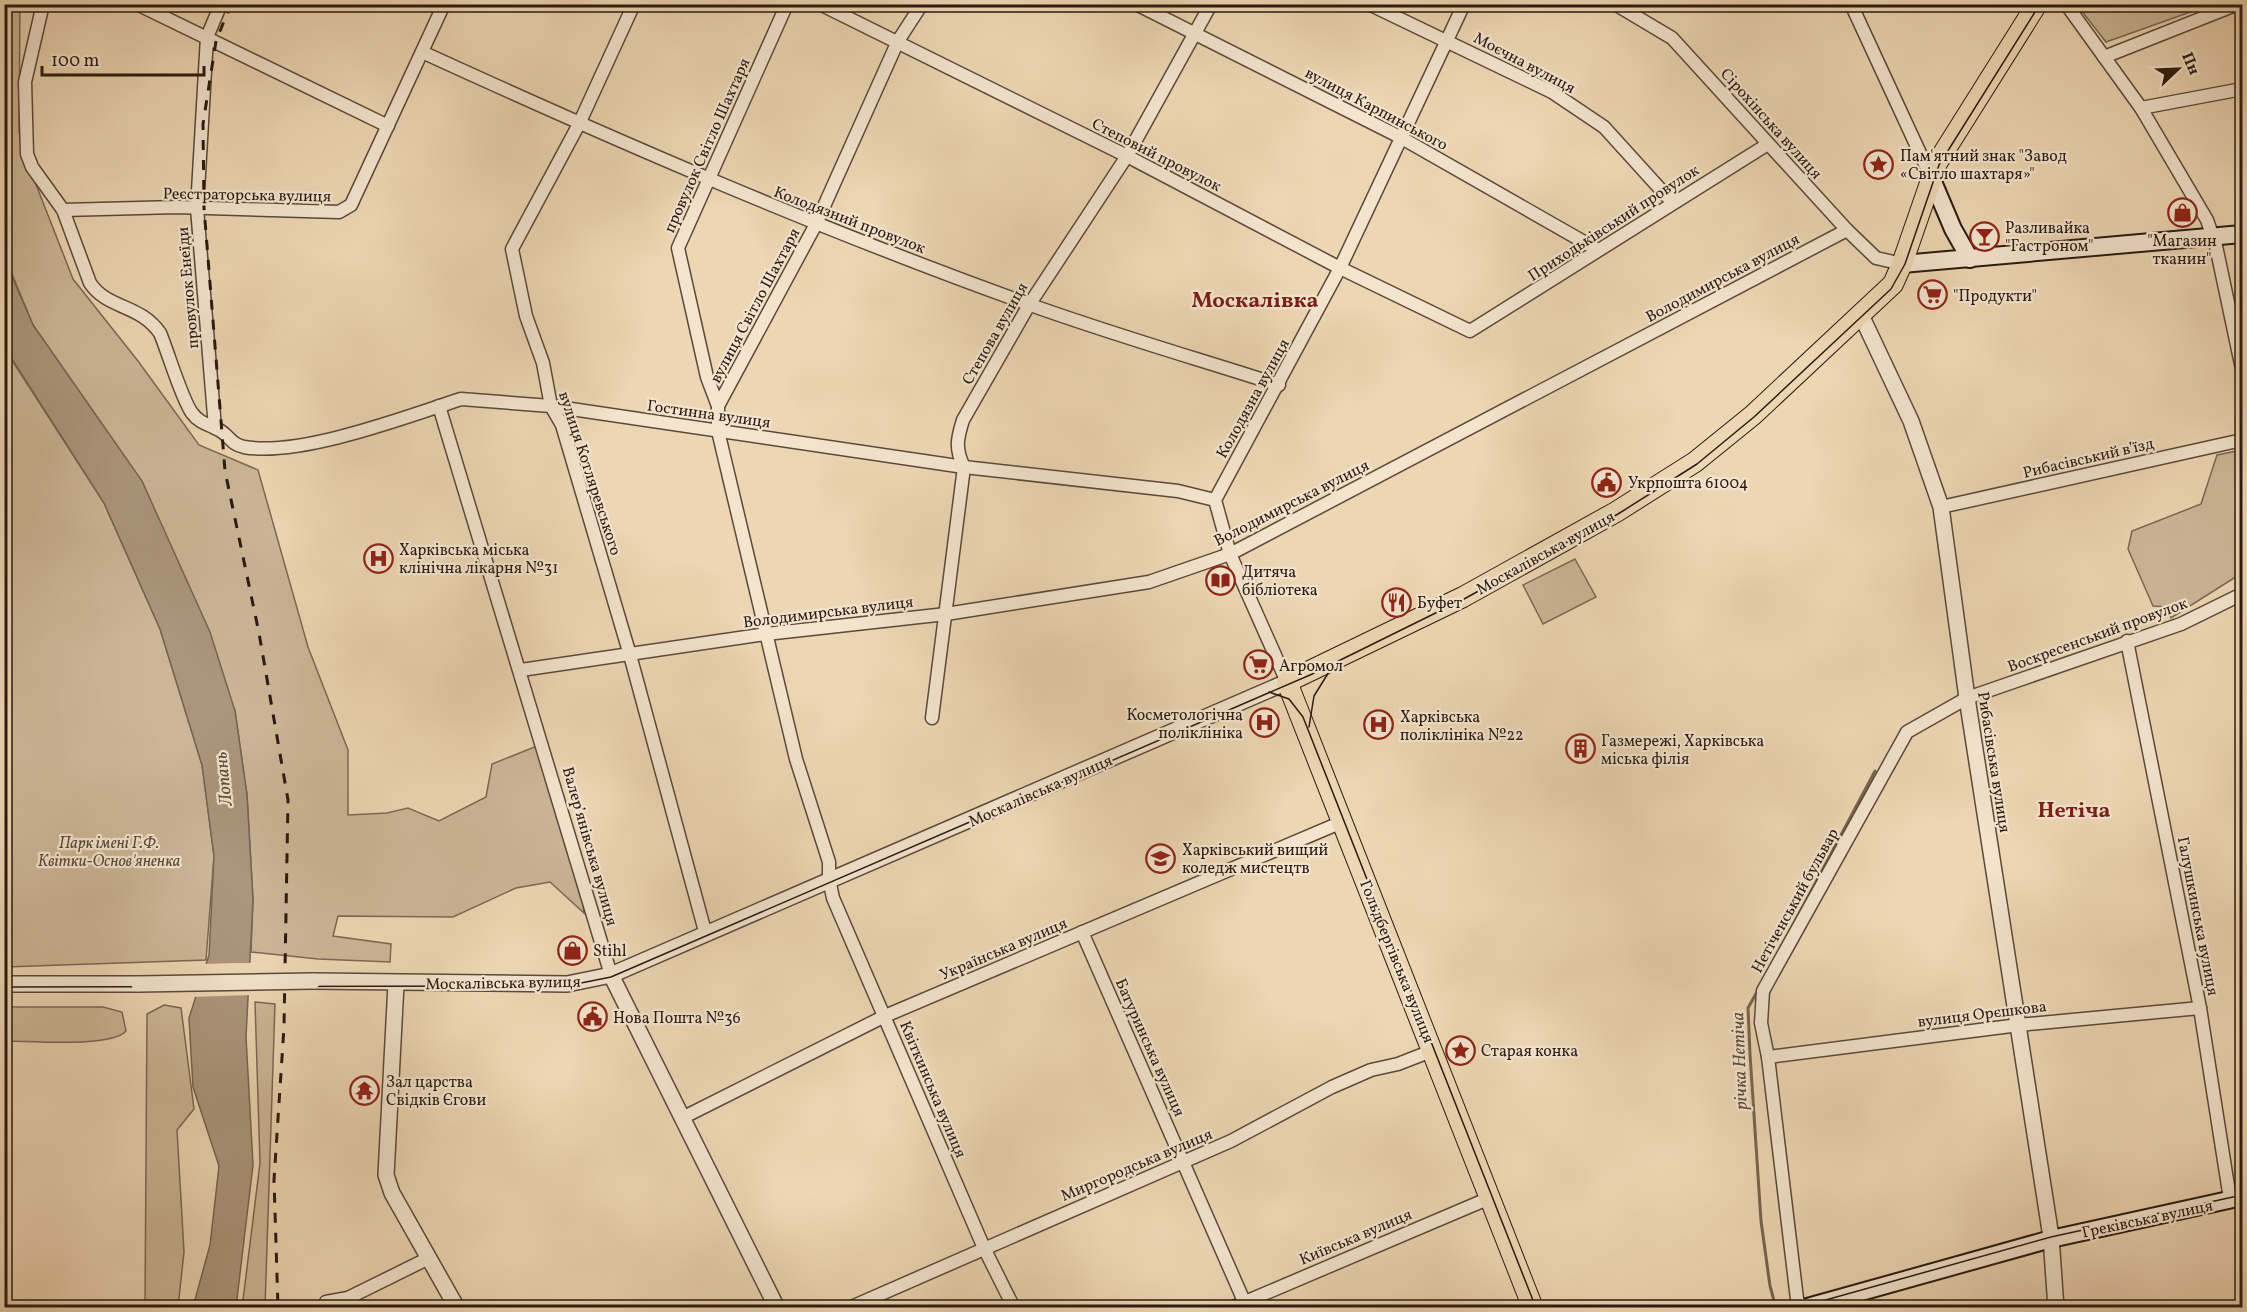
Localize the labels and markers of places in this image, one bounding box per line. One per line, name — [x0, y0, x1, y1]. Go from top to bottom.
place label: Пам'ятний знак "Завод «Світло шахтаря»" — [1900, 146, 2067, 186]
place icon: Пам'ятний знак "Завод «Світло шахтаря»" — [1863, 148, 1895, 180]
shop icon: "Магазин тканин" — [2166, 196, 2198, 228]
place label: Разливайка "Гастроном" — [2005, 218, 2093, 258]
bar icon: Разливайка "Гастроном" — [1968, 220, 2000, 252]
place label: "Магазин тканин" — [2147, 231, 2217, 271]
supermarket icon: "Продукти" — [1916, 279, 1948, 311]
place label: "Продукти" — [1953, 286, 2037, 308]
public building icon: Укрпошта 61004 — [1591, 466, 1623, 498]
place label: Укрпошта 61004 — [1628, 473, 1748, 495]
place label: Харківська міська клінічна лікарня №31 — [399, 540, 558, 580]
hospital icon: Харківська міська клінічна лікарня №31 — [362, 542, 394, 574]
place label: Дитяча бібліотека — [1242, 562, 1318, 602]
library icon: Дитяча бібліотека — [1205, 564, 1237, 596]
restaurant icon: Буфет — [1380, 586, 1412, 618]
place label: Буфет — [1417, 593, 1462, 615]
supermarket icon: Агромол — [1242, 649, 1274, 681]
place label: Агромол — [1279, 656, 1343, 678]
place label: Косметологічна поліклініка — [1127, 705, 1243, 745]
hospital icon: Косметологічна поліклініка — [1248, 707, 1280, 739]
place label: Харківська поліклініка №22 — [1400, 707, 1524, 747]
hospital icon: Харківська поліклініка №22 — [1363, 709, 1395, 741]
place label: Газмережі, Харківська міська філія — [1601, 731, 1764, 771]
building icon: Газмережі, Харківська міська філія — [1564, 733, 1596, 765]
place label: Харківський вищий коледж мистецтв — [1182, 840, 1328, 880]
school or university icon: Харківський вищий коледж мистецтв — [1145, 842, 1177, 874]
shop icon: Stihl — [556, 934, 588, 966]
place label: Stihl — [593, 941, 627, 963]
public building icon: Нова Пошта №36 — [576, 1001, 608, 1033]
place label: Нова Пошта №36 — [613, 1008, 741, 1030]
place icon: Старая конка — [1444, 1034, 1476, 1066]
place label: Старая конка — [1481, 1041, 1578, 1063]
place label: Зал царства Свідків Єгови — [386, 1072, 486, 1112]
temple icon: Зал царства Свідків Єгови — [349, 1074, 381, 1106]

